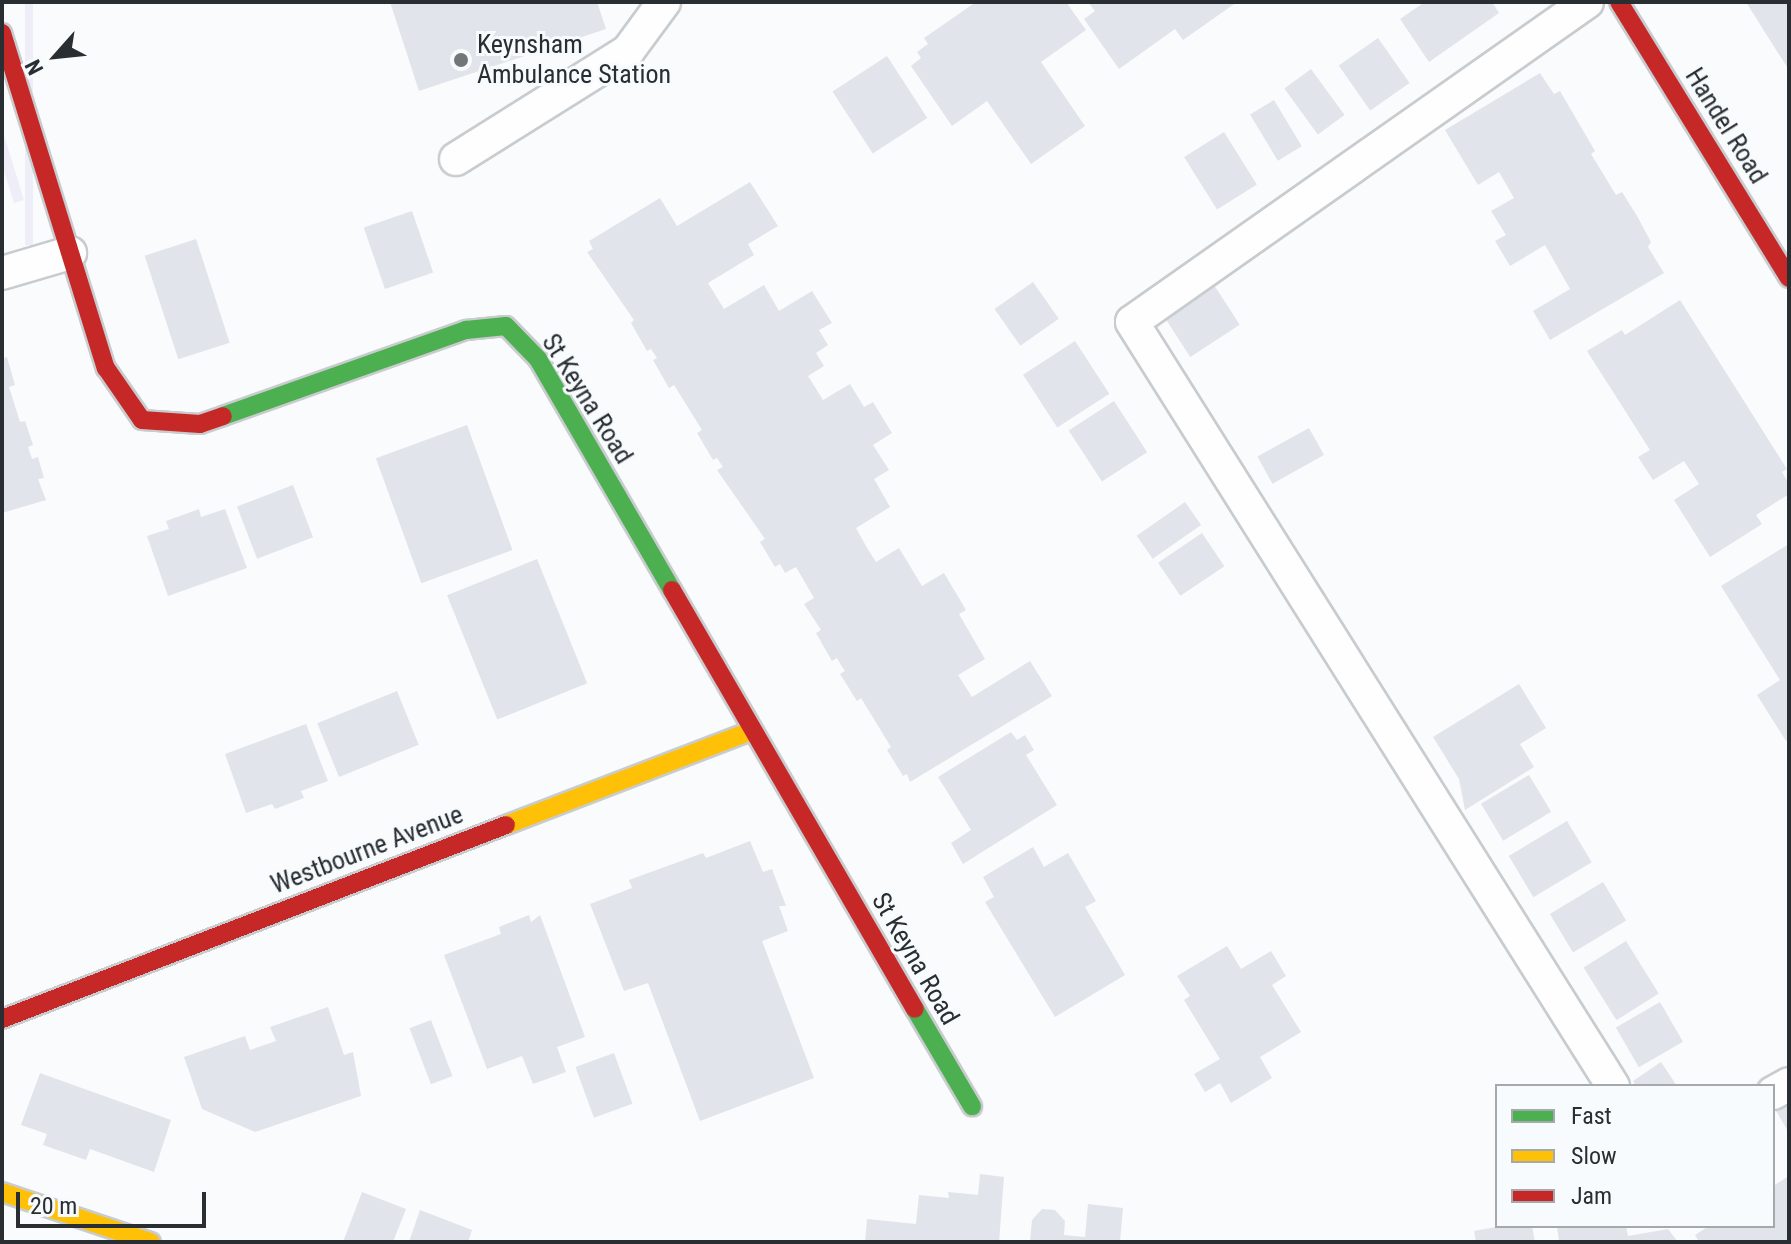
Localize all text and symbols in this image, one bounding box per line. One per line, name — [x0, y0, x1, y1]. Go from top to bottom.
north arrow — [16, 16, 96, 96]
place label: Keynsham Ambulance Station — [477, 29, 671, 90]
marker: Keynsham Ambulance Station — [452, 51, 470, 69]
text: N — [20, 55, 48, 79]
street label: Handel Road — [1678, 62, 1774, 190]
street label: St Keyna Road — [535, 328, 639, 470]
street label: Westbourne Avenue — [267, 799, 467, 901]
street label: St Keyna Road — [865, 888, 965, 1030]
legend — [1495, 1084, 1775, 1228]
text: Fast — [1571, 1102, 1612, 1130]
text: Slow — [1571, 1142, 1617, 1170]
scale bar — [20, 1176, 210, 1226]
text: Jam — [1571, 1182, 1612, 1210]
text: 20 m — [30, 1192, 77, 1220]

